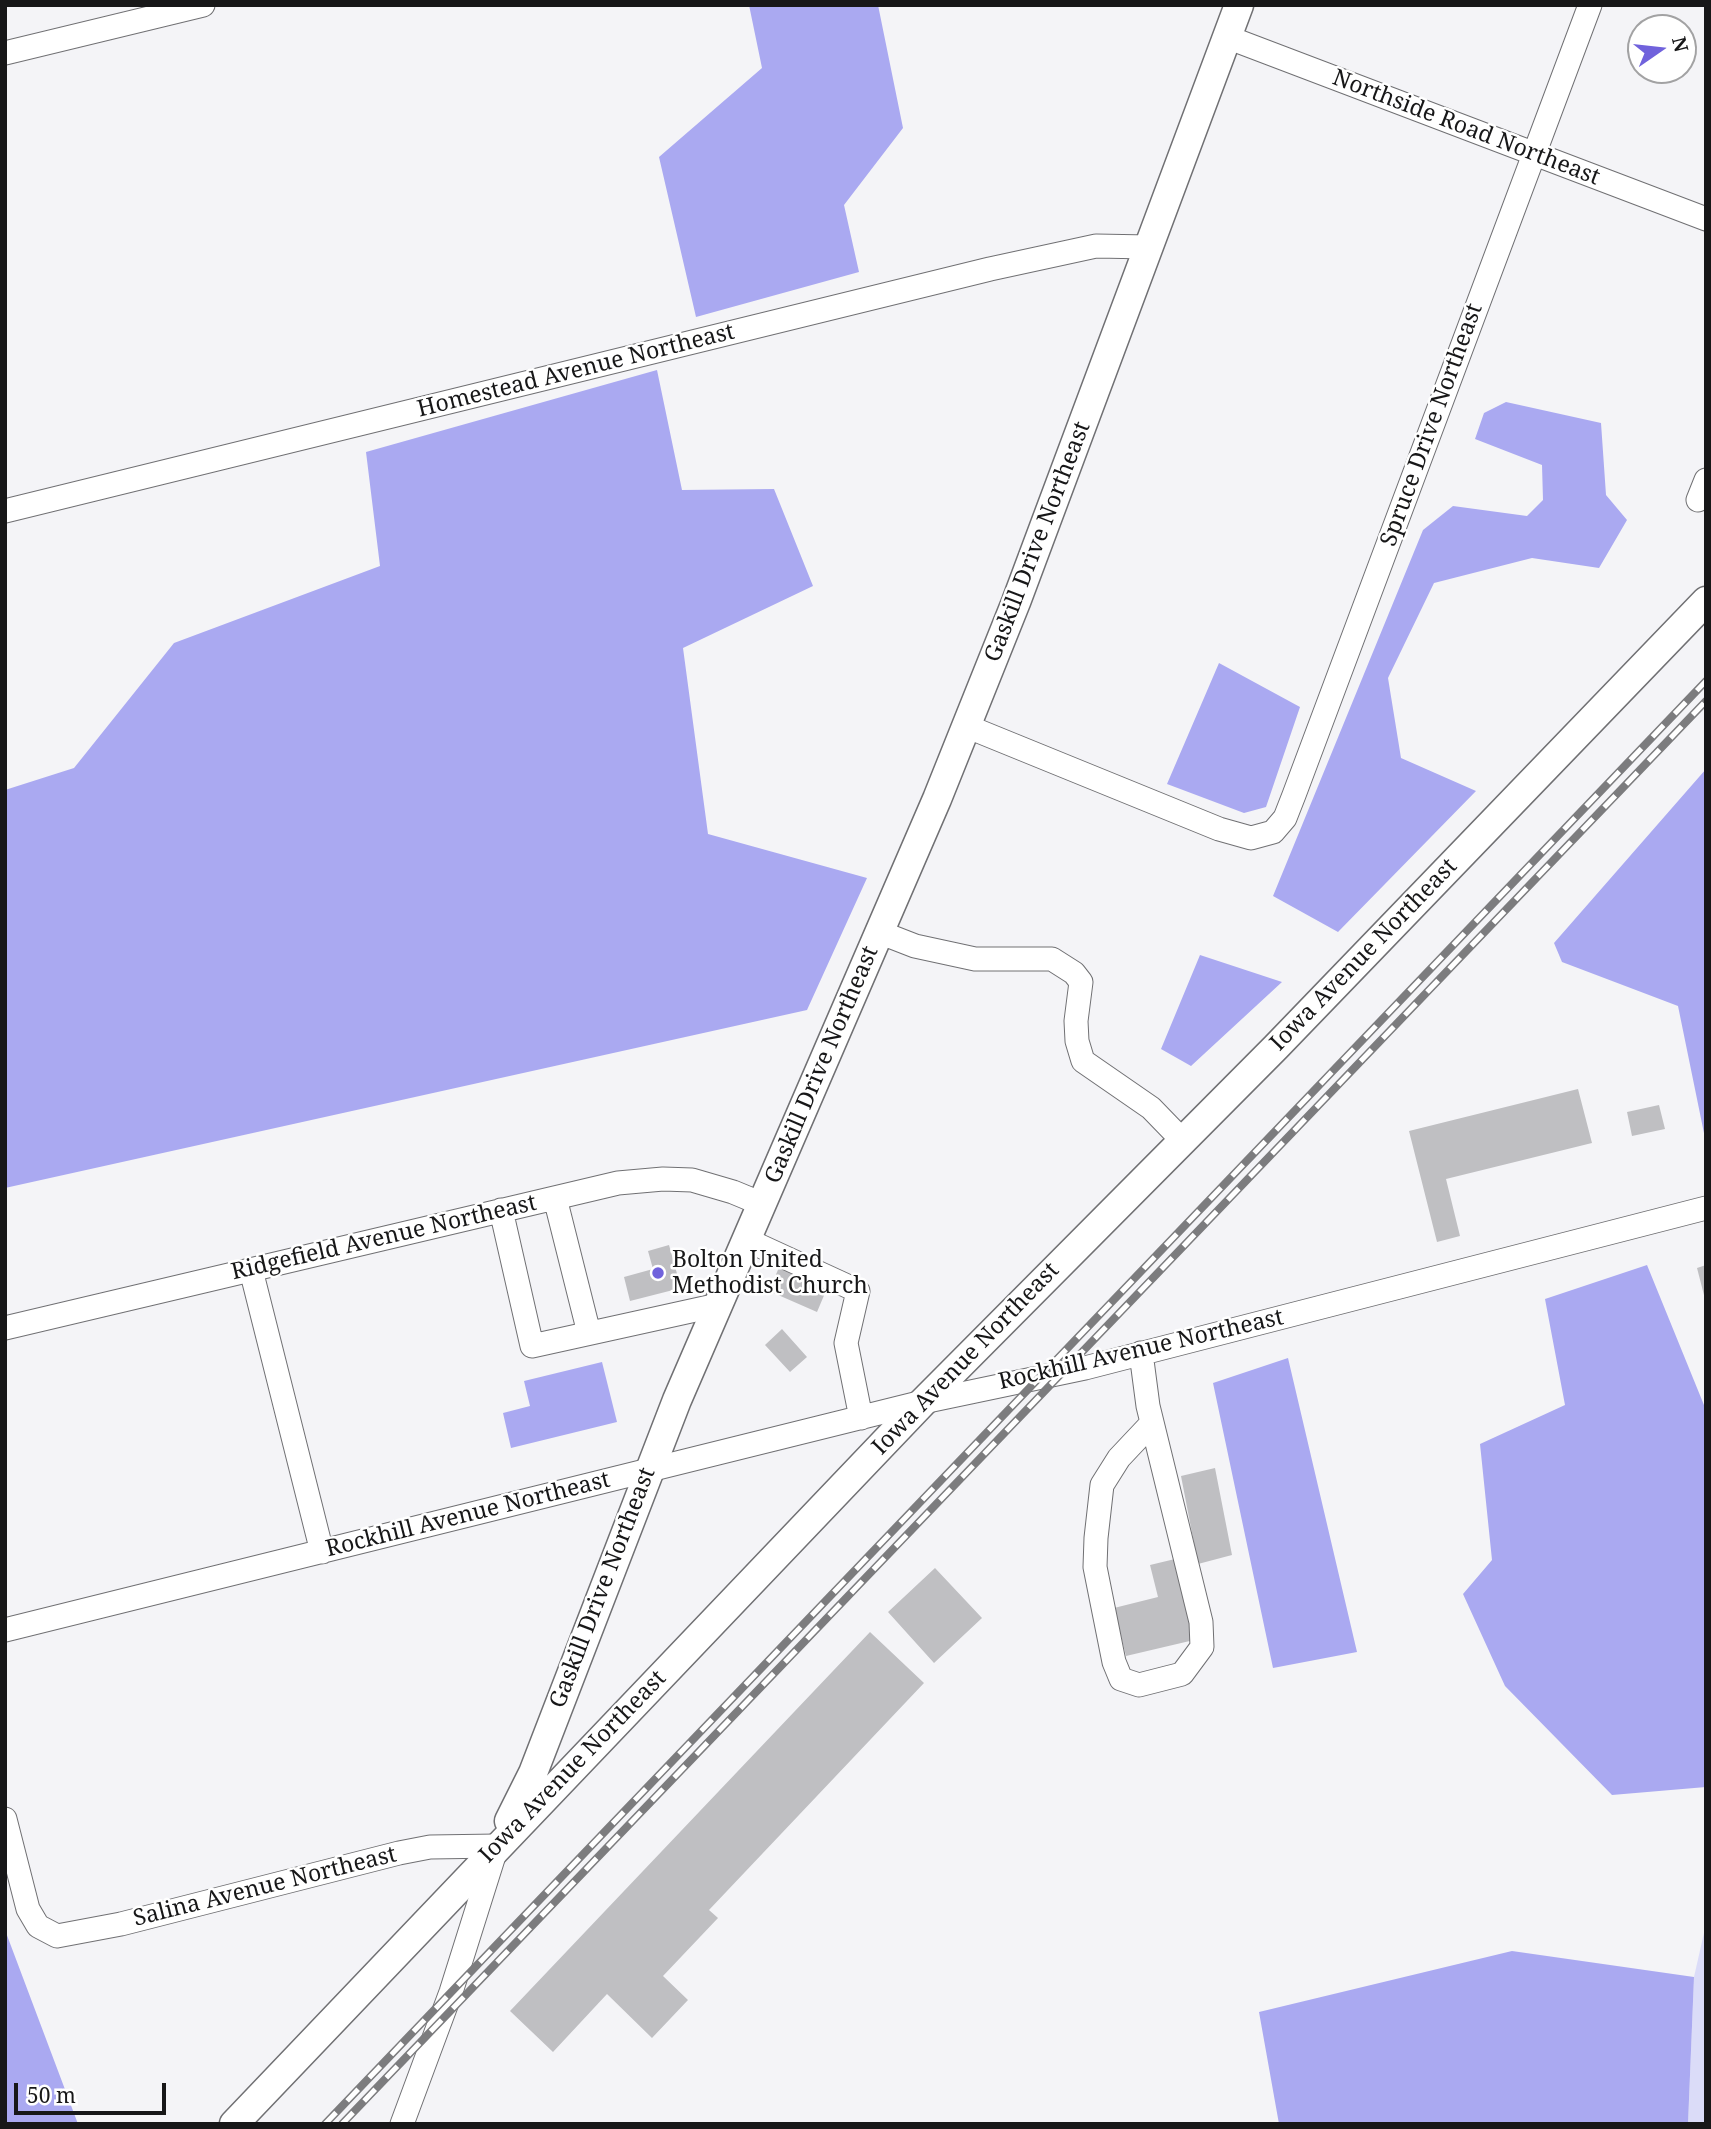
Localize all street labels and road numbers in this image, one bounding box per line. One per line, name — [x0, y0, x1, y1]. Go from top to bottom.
street label: Northside Road Northeast — [1328, 64, 1604, 192]
street label: Spruce Drive Northeast — [1375, 300, 1489, 550]
street label: Homestead Avenue Northeast — [415, 318, 737, 424]
street label: Gaskill Drive Northeast — [979, 418, 1097, 666]
street label: Iowa Avenue Northeast — [1265, 853, 1463, 1057]
street label: Gaskill Drive Northeast — [759, 942, 885, 1188]
street label: Ridgefield Avenue Northeast — [229, 1189, 539, 1287]
street label: Iowa Avenue Northeast — [867, 1257, 1065, 1461]
street label: Rockhill Avenue Northeast — [996, 1304, 1286, 1396]
street label: Gaskill Drive Northeast — [544, 1464, 662, 1712]
street label: Rockhill Avenue Northeast — [323, 1466, 613, 1564]
street label: Iowa Avenue Northeast — [474, 1665, 672, 1869]
street label: Salina Avenue Northeast — [131, 1841, 399, 1933]

